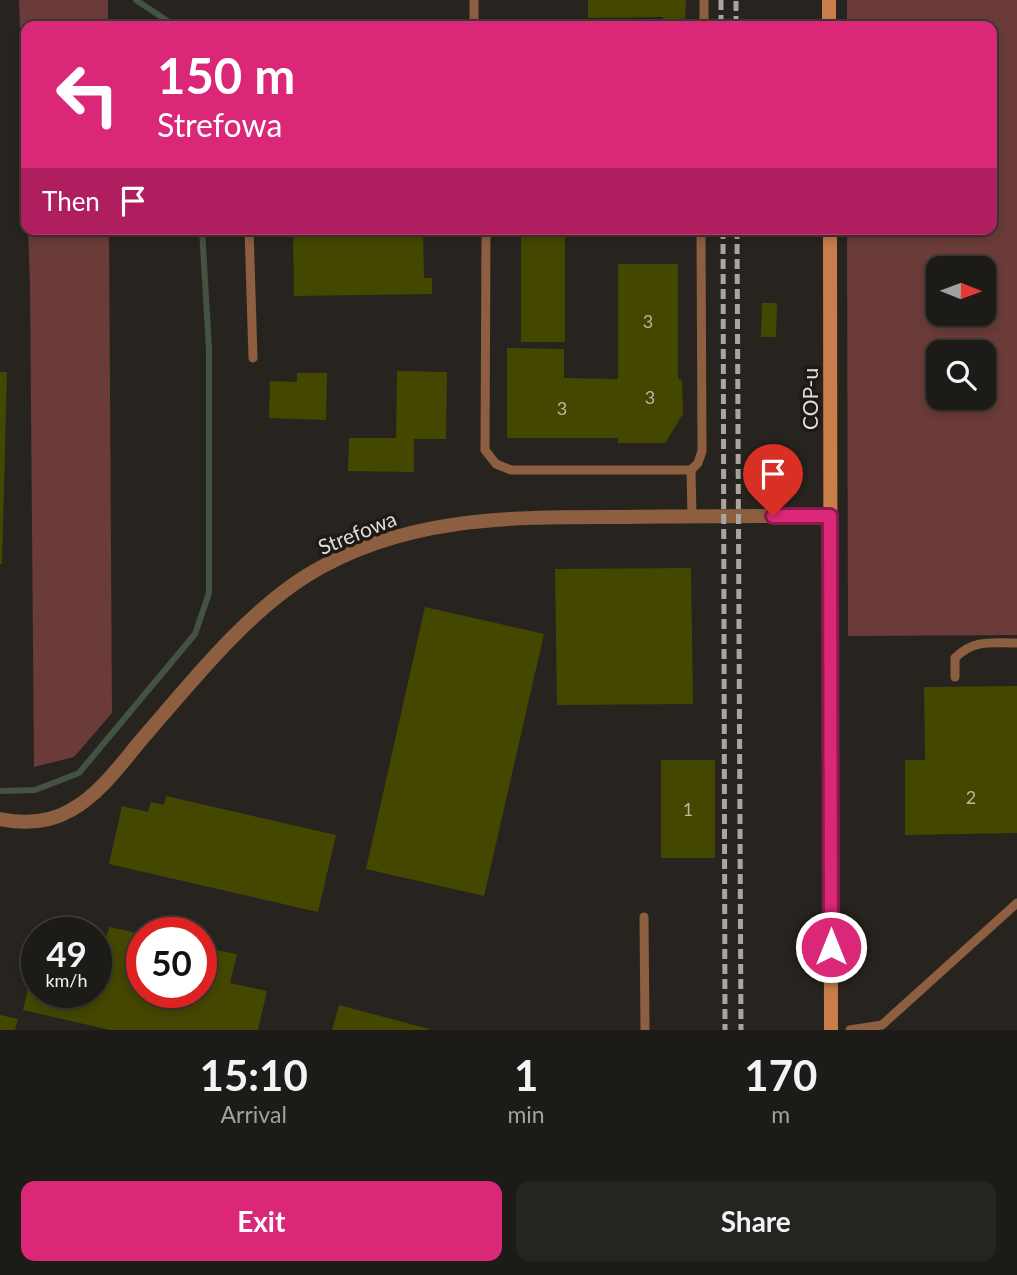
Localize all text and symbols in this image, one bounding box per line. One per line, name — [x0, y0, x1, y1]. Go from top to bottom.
text: 150 m — [157, 46, 295, 104]
icon: left — [42, 49, 133, 140]
text: Strefowa — [157, 105, 282, 144]
icon: arrive — [114, 182, 152, 220]
text: Then — [42, 185, 100, 217]
north arrow — [926, 256, 996, 326]
map controls — [926, 256, 996, 410]
house number: 3 — [643, 310, 653, 332]
button: search — [926, 340, 996, 410]
street label: COP-u — [797, 368, 822, 430]
house number: 3 — [645, 386, 655, 408]
house number: 3 — [557, 397, 567, 419]
pin — [743, 444, 803, 516]
icon: arrive — [754, 455, 792, 493]
street label: Strefowa — [314, 505, 400, 559]
house number: 2 — [966, 786, 976, 808]
house number: 1 — [683, 798, 693, 820]
position arrow — [794, 910, 868, 984]
speed limit sign: 50 — [126, 917, 217, 1008]
text: 49 — [46, 932, 87, 974]
text: km/h — [45, 969, 88, 991]
text: 15:10 — [200, 1050, 308, 1100]
text: 1 — [514, 1050, 538, 1100]
text: 170 — [744, 1050, 817, 1100]
text: Arrival — [221, 1100, 287, 1128]
text: min — [507, 1100, 545, 1128]
text: m — [771, 1100, 790, 1128]
button: Exit — [21, 1181, 502, 1261]
button: Share — [516, 1181, 996, 1261]

